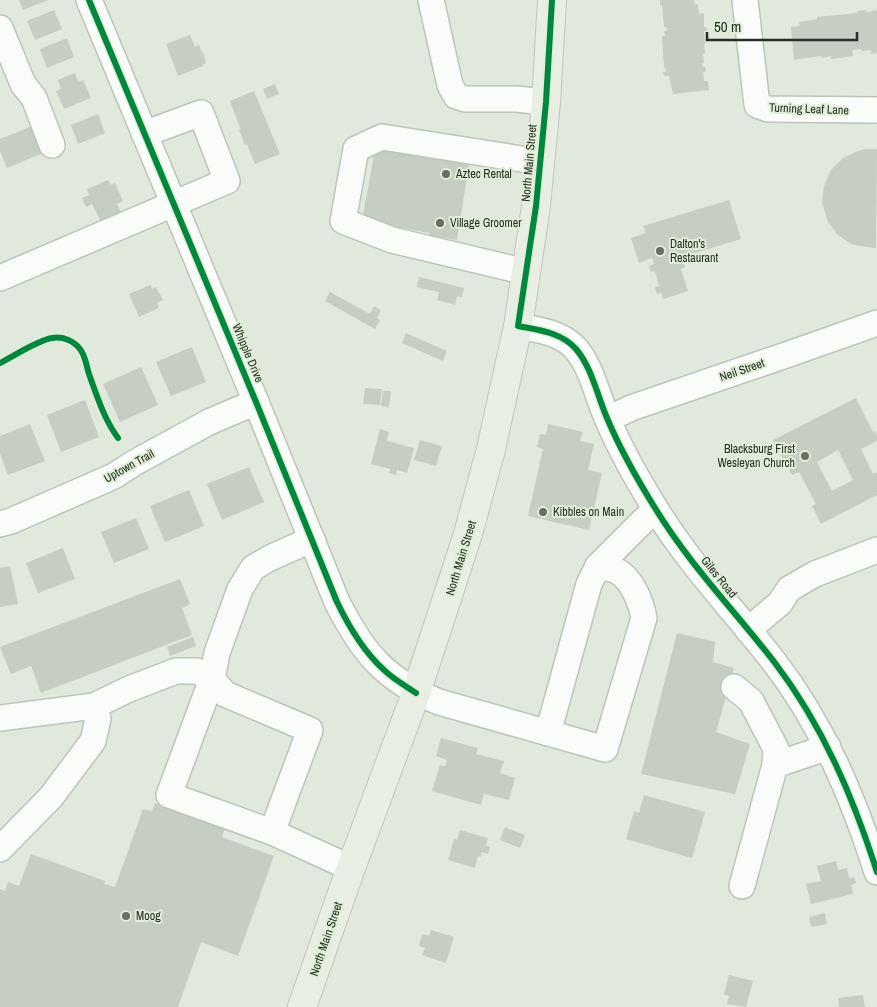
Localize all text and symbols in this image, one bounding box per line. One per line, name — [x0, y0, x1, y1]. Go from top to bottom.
scale bar — [707, 10, 857, 42]
text: 50 m — [714, 16, 741, 37]
street label: Turning Leaf Lane — [769, 100, 849, 118]
street label: North Main Street — [518, 123, 540, 202]
place label: Aztec Rental — [455, 166, 512, 182]
marker: Aztec Rental — [440, 168, 452, 180]
place label: Village Groomer — [450, 215, 522, 231]
marker: Village Groomer — [434, 217, 446, 229]
place label: Dalton's Restaurant — [670, 236, 718, 266]
marker: Dalton's Restaurant — [654, 245, 666, 257]
street label: Whipple Drive — [228, 321, 268, 385]
street label: Neil Street — [717, 355, 767, 385]
place label: Blacksburg First Wesleyan Church — [718, 441, 795, 471]
street label: Uptown Trail — [101, 446, 157, 486]
marker: Blacksburg First Wesleyan Church — [799, 450, 811, 462]
place label: Kibbles on Main — [553, 504, 624, 520]
marker: Kibbles on Main — [537, 506, 549, 518]
street label: North Main Street — [442, 518, 480, 597]
street label: Giles Road — [697, 553, 741, 601]
street label: North Main Street — [306, 899, 346, 978]
place label: Moog — [136, 908, 161, 924]
marker: Moog — [120, 910, 132, 922]

